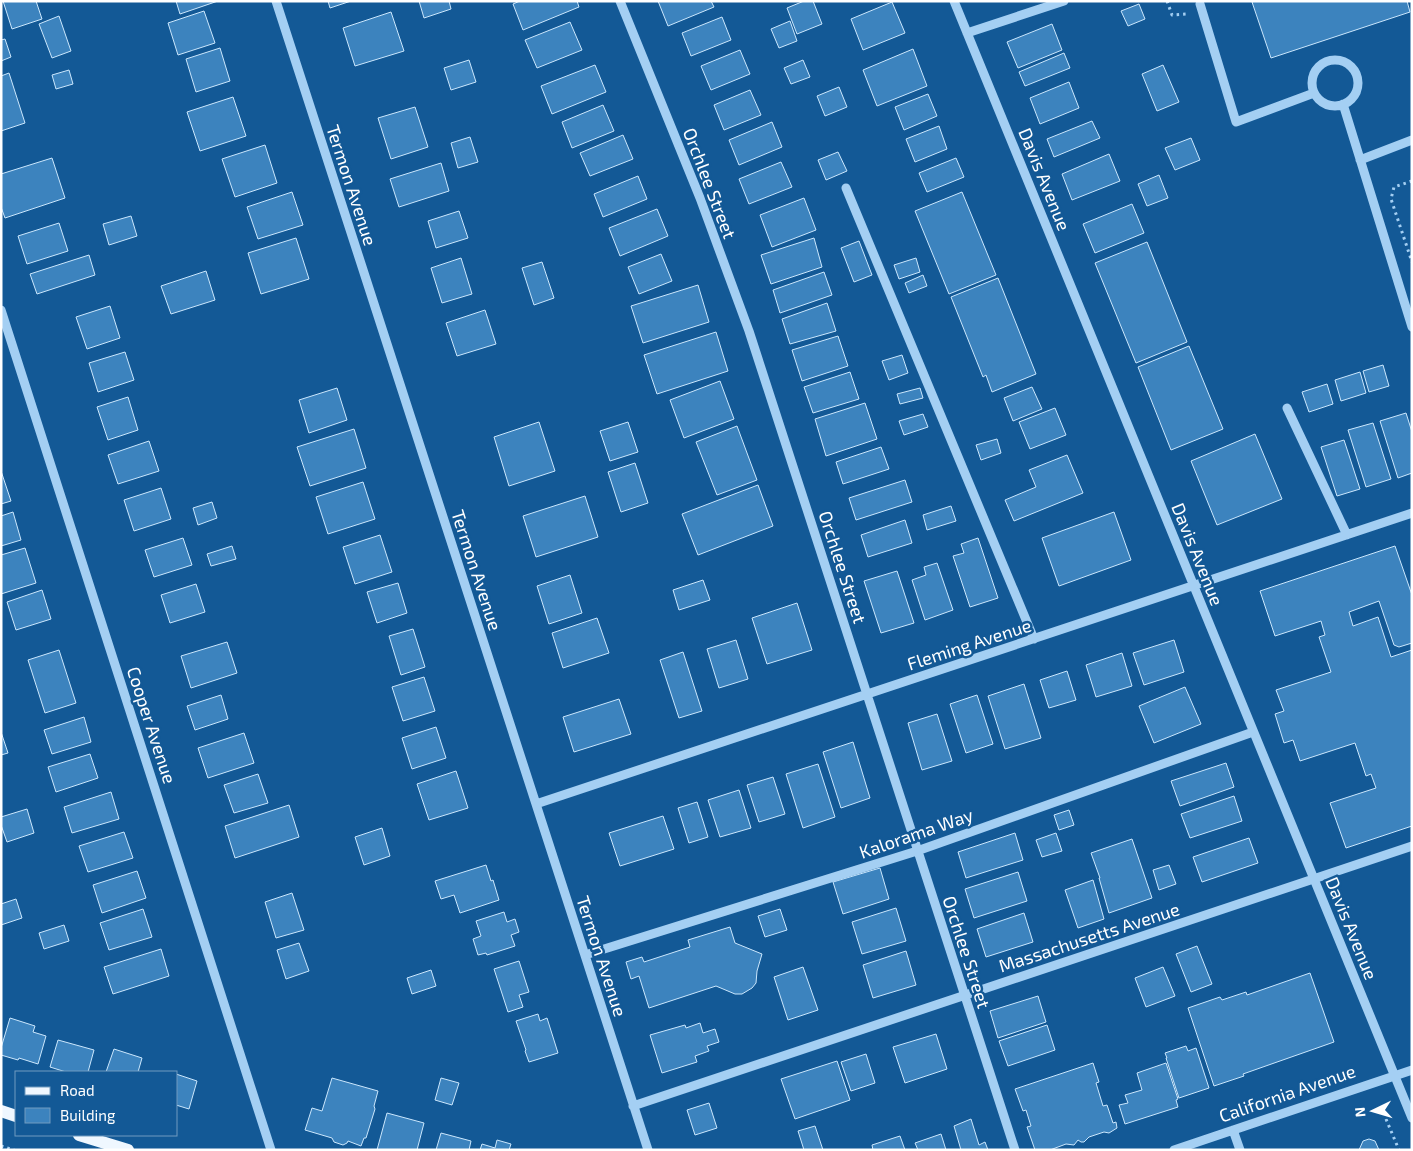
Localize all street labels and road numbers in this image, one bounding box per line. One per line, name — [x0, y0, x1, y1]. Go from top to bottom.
street label: Termon Avenue — [322, 122, 382, 248]
street label: Orchlee Street — [679, 124, 741, 242]
street label: Davis Avenue — [1014, 124, 1076, 234]
street label: Davis Avenue — [1167, 499, 1229, 609]
street label: Termon Avenue — [447, 507, 507, 633]
street label: Orchlee Street — [814, 508, 872, 626]
street label: Fleming Avenue — [904, 614, 1034, 674]
street label: Cooper Avenue — [123, 664, 181, 786]
street label: Kalorama Way — [856, 803, 976, 863]
street label: Davis Avenue — [1321, 873, 1383, 983]
street label: Termon Avenue — [572, 893, 632, 1019]
street label: Orchlee Street — [938, 893, 996, 1011]
street label: Massachusetts Avenue — [996, 897, 1182, 977]
street label: California Avenue — [1216, 1059, 1358, 1127]

